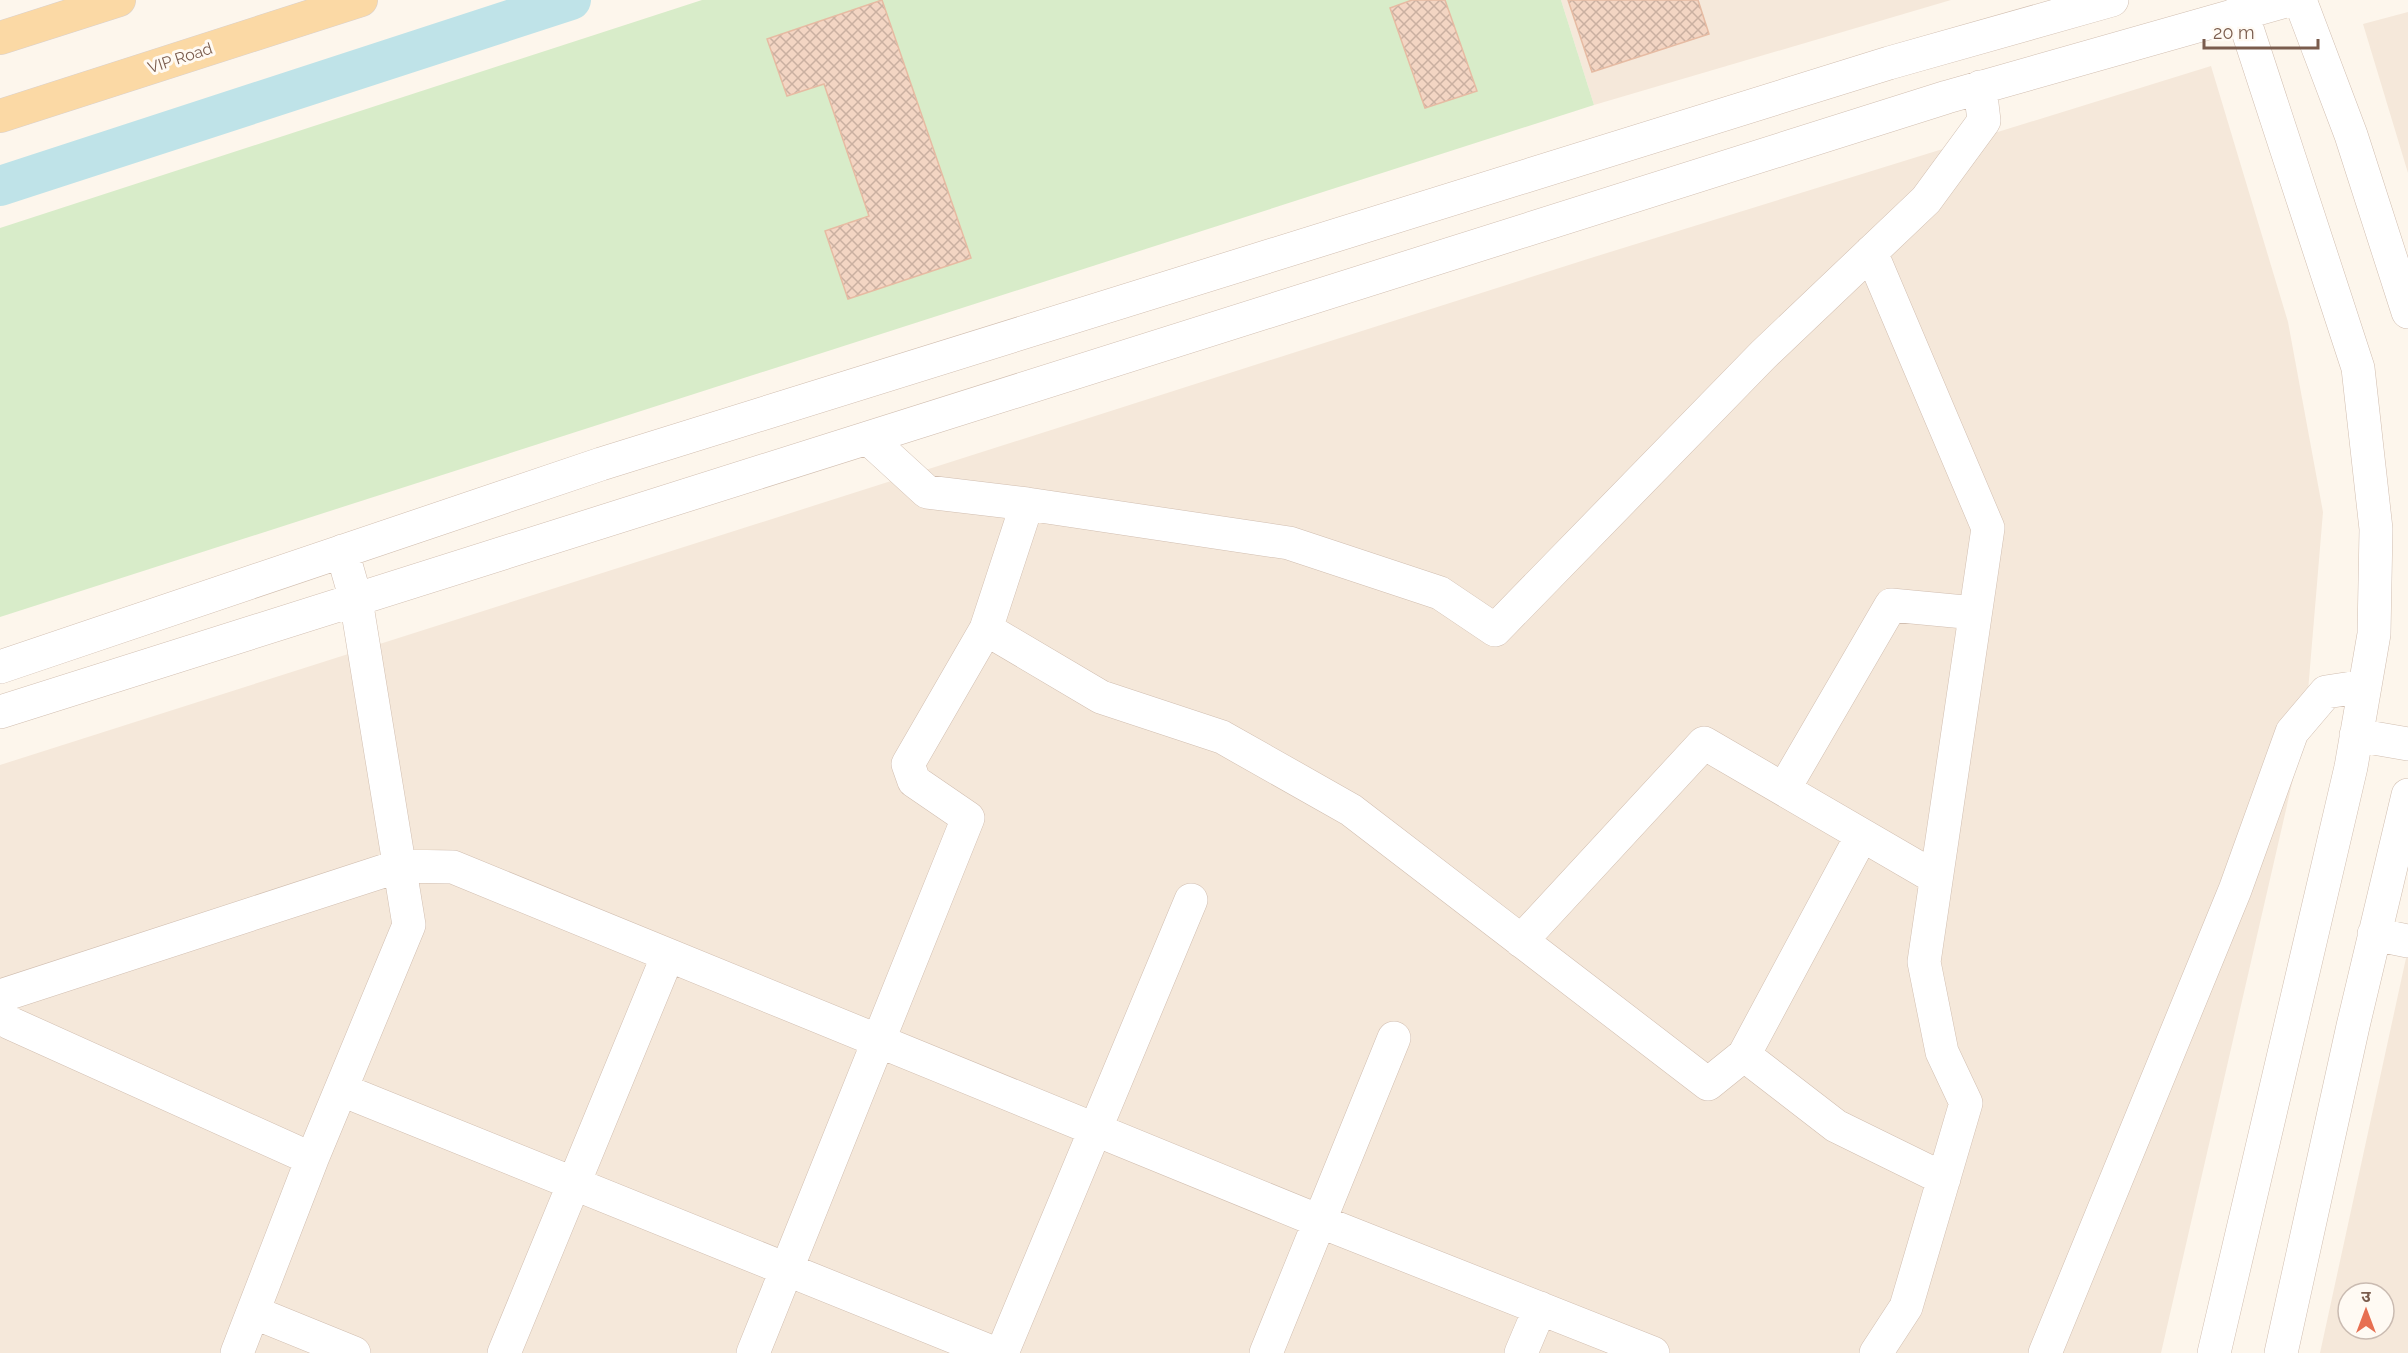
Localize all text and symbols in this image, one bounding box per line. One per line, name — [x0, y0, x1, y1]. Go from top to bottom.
scale bar — [2204, 12, 2318, 50]
text: 20 m — [2213, 22, 2255, 43]
street label: VIP Road — [145, 39, 215, 77]
north arrow — [2336, 1281, 2396, 1341]
text: उ — [2361, 1287, 2371, 1306]

